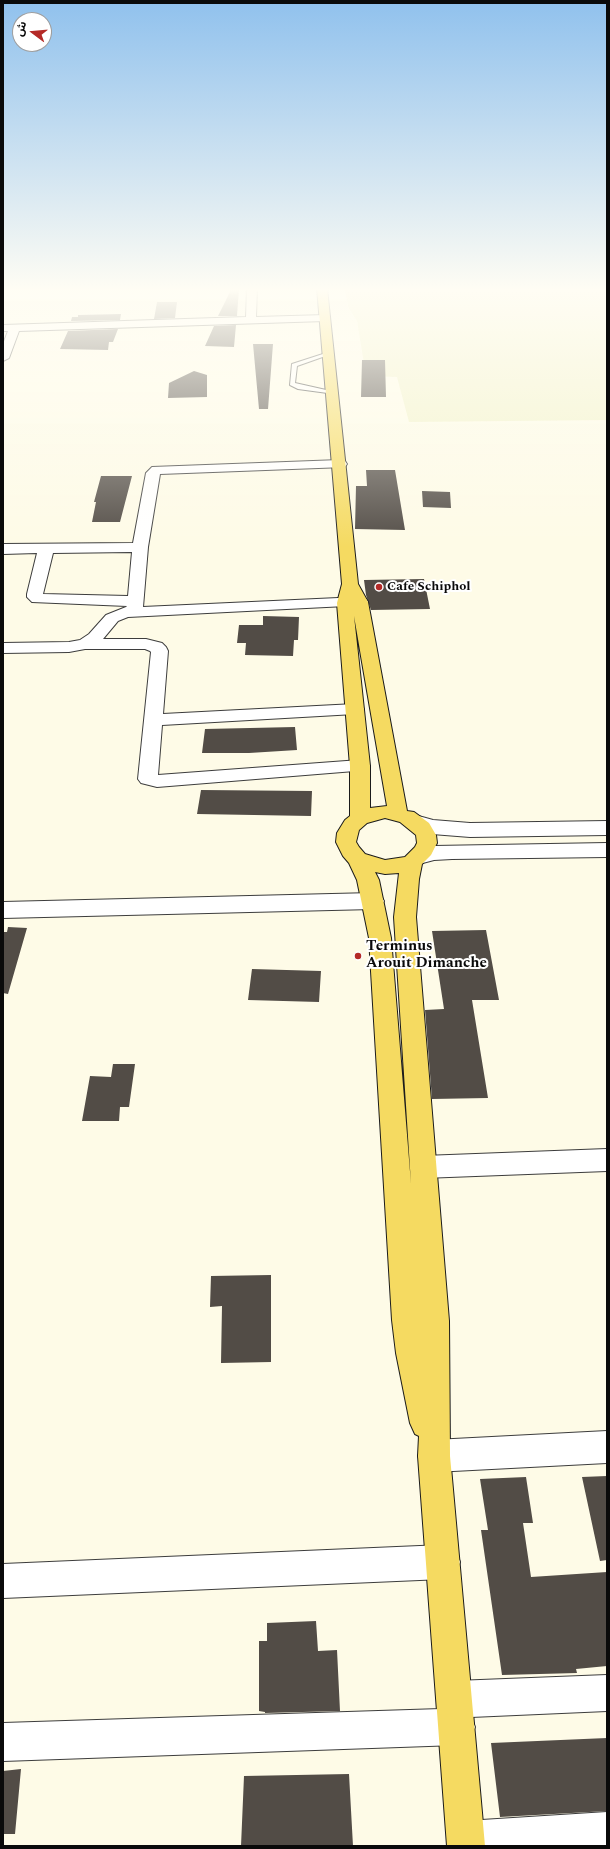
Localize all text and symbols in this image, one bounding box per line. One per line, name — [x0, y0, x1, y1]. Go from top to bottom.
north arrow — [12, 12, 52, 52]
text: ش — [11, 19, 31, 38]
place label: Cafe Schiphol — [387, 579, 471, 595]
marker: Cafe Schiphol — [374, 582, 384, 592]
place label: Terminus Arouit Dimanche — [366, 938, 487, 973]
marker: Terminus Arouit Dimanche — [353, 951, 363, 961]

